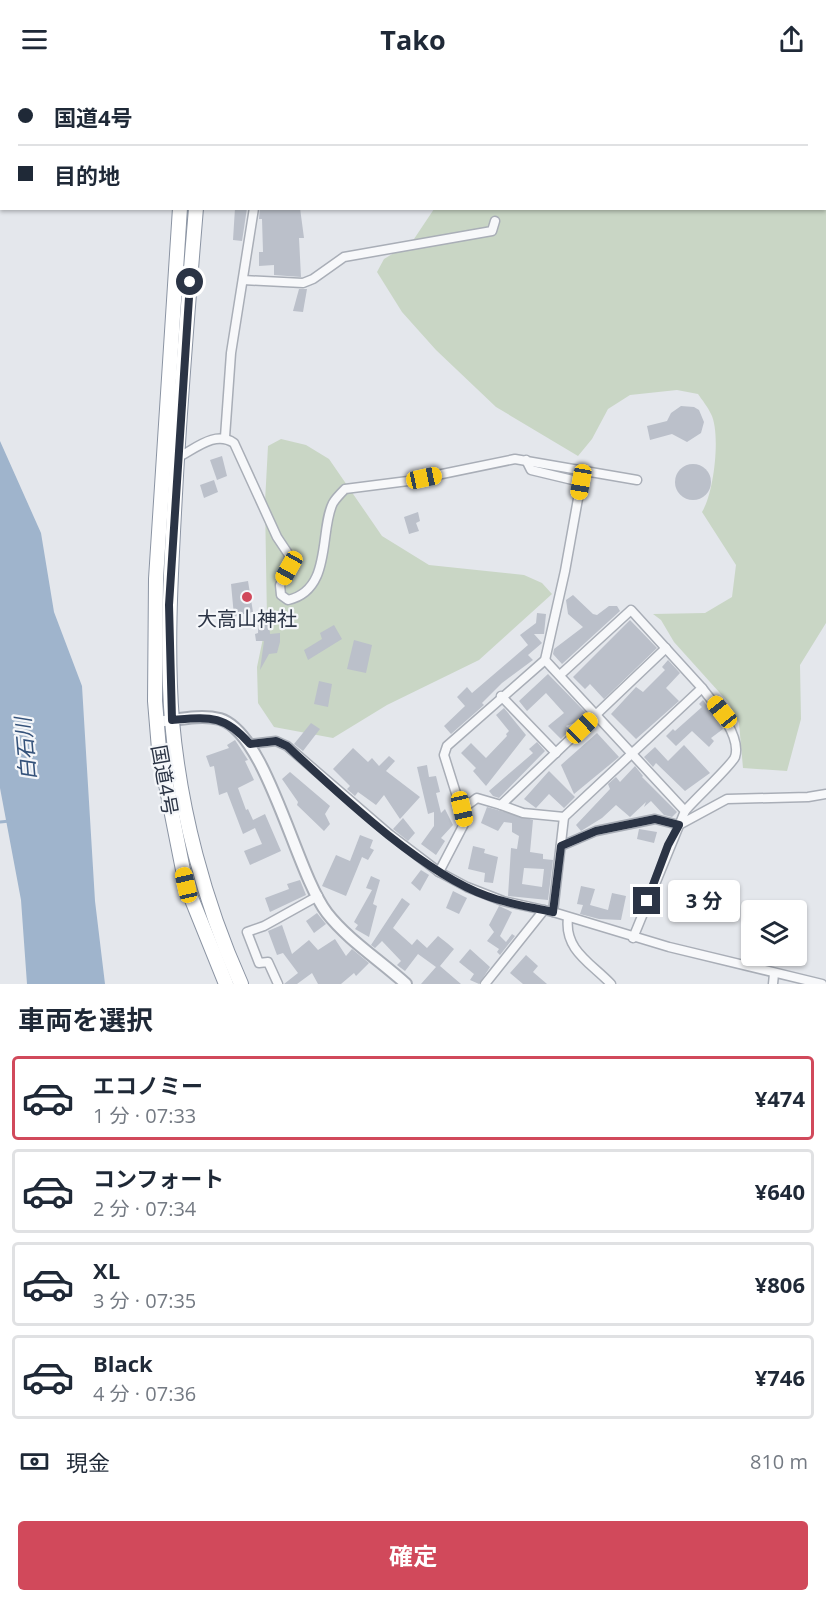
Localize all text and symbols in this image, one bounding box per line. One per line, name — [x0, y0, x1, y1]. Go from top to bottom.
text: Tako — [380, 21, 446, 58]
icon: menu — [18, 23, 51, 56]
icon: share — [775, 23, 808, 56]
text: 国道4号 — [54, 102, 133, 132]
text: 目的地 — [54, 160, 120, 190]
route start — [176, 268, 203, 295]
car — [569, 463, 593, 501]
car — [405, 465, 443, 491]
car — [272, 548, 306, 588]
marker: 大高山神社 — [240, 590, 254, 604]
place label: 大高山神社 — [197, 605, 297, 632]
car — [704, 692, 740, 732]
car — [563, 709, 601, 747]
water label: 白石川 — [8, 714, 42, 782]
street label: 国道4号 — [146, 742, 184, 818]
car — [449, 789, 475, 829]
car — [173, 865, 199, 905]
callout: 3 分 — [668, 880, 740, 922]
route end — [633, 887, 660, 914]
text: 3 分 — [686, 887, 722, 914]
map controls — [741, 900, 807, 966]
button: layers — [741, 900, 807, 966]
text: 車両を選択 — [18, 1001, 153, 1038]
text: エコノミー — [93, 1070, 203, 1100]
icon: car — [21, 1071, 75, 1125]
text: ¥474 — [755, 1083, 805, 1113]
text: 1 分 · 07:33 — [93, 1102, 196, 1129]
text: コンフォート — [93, 1163, 224, 1193]
icon: car — [21, 1164, 75, 1218]
text: ¥640 — [755, 1176, 805, 1206]
text: 2 分 · 07:34 — [93, 1195, 196, 1222]
text: XL — [93, 1255, 120, 1285]
icon: car — [21, 1257, 75, 1311]
text: ¥806 — [755, 1269, 805, 1299]
text: 3 分 · 07:35 — [93, 1287, 196, 1314]
text: Black — [93, 1348, 153, 1378]
icon: car — [21, 1350, 75, 1404]
text: ¥746 — [755, 1362, 805, 1392]
text: 4 分 · 07:36 — [93, 1380, 196, 1407]
icon: cash — [18, 1445, 51, 1478]
text: 現金 — [66, 1447, 110, 1477]
text: 810 m — [750, 1448, 808, 1475]
button: 確定 — [18, 1521, 808, 1590]

